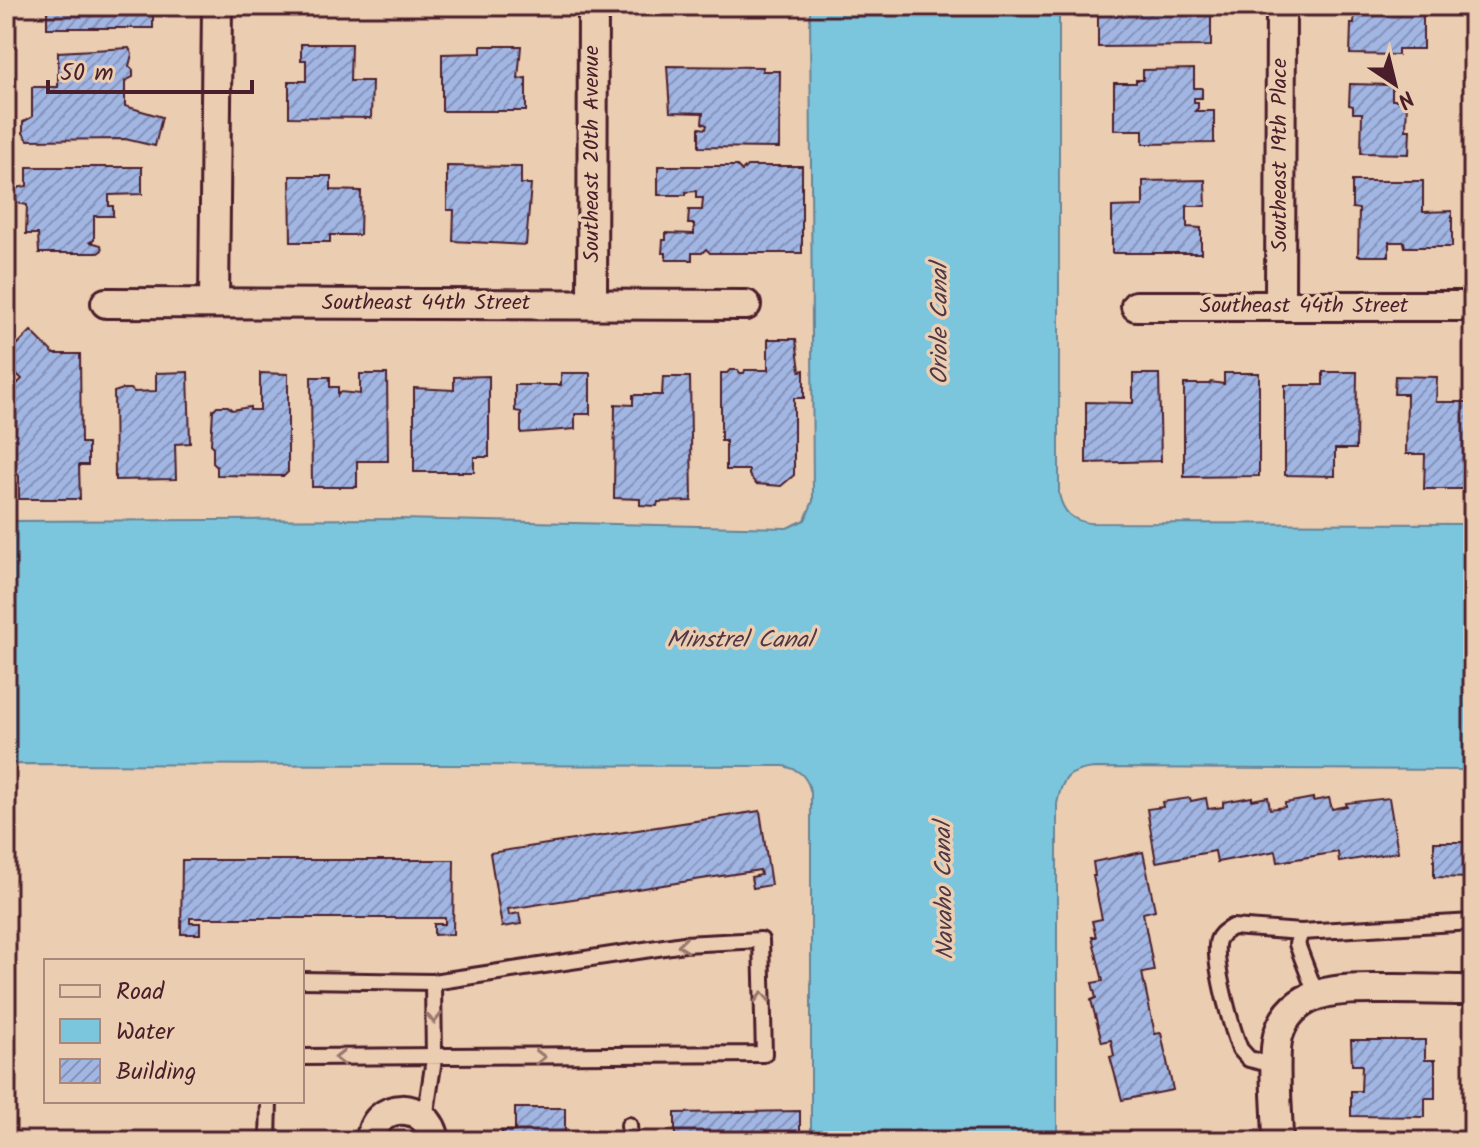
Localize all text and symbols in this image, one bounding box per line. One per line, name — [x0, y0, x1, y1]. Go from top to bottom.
scale bar — [48, 44, 252, 94]
north arrow — [1355, 44, 1435, 124]
street label: Southeast 20th Avenue — [575, 45, 610, 263]
text: 50 m — [60, 54, 114, 93]
street label: Southeast 19th Place — [1263, 58, 1298, 252]
text: N — [1389, 80, 1421, 117]
water label: Oriole Canal — [921, 259, 960, 385]
street label: Southeast 44th Street — [322, 286, 531, 321]
street label: Southeast 44th Street — [1200, 289, 1409, 324]
water label: Minstrel Canal — [667, 621, 817, 660]
water label: Navaho Canal — [924, 818, 966, 960]
one-way arrow — [676, 937, 689, 954]
legend — [44, 959, 304, 1103]
text: Road — [116, 973, 165, 1012]
one-way arrow — [754, 990, 771, 1003]
one-way arrow — [425, 1012, 442, 1025]
text: Water — [116, 1013, 176, 1052]
one-way arrow — [534, 1048, 547, 1066]
one-way arrow — [333, 1049, 346, 1067]
text: Building — [116, 1053, 196, 1092]

